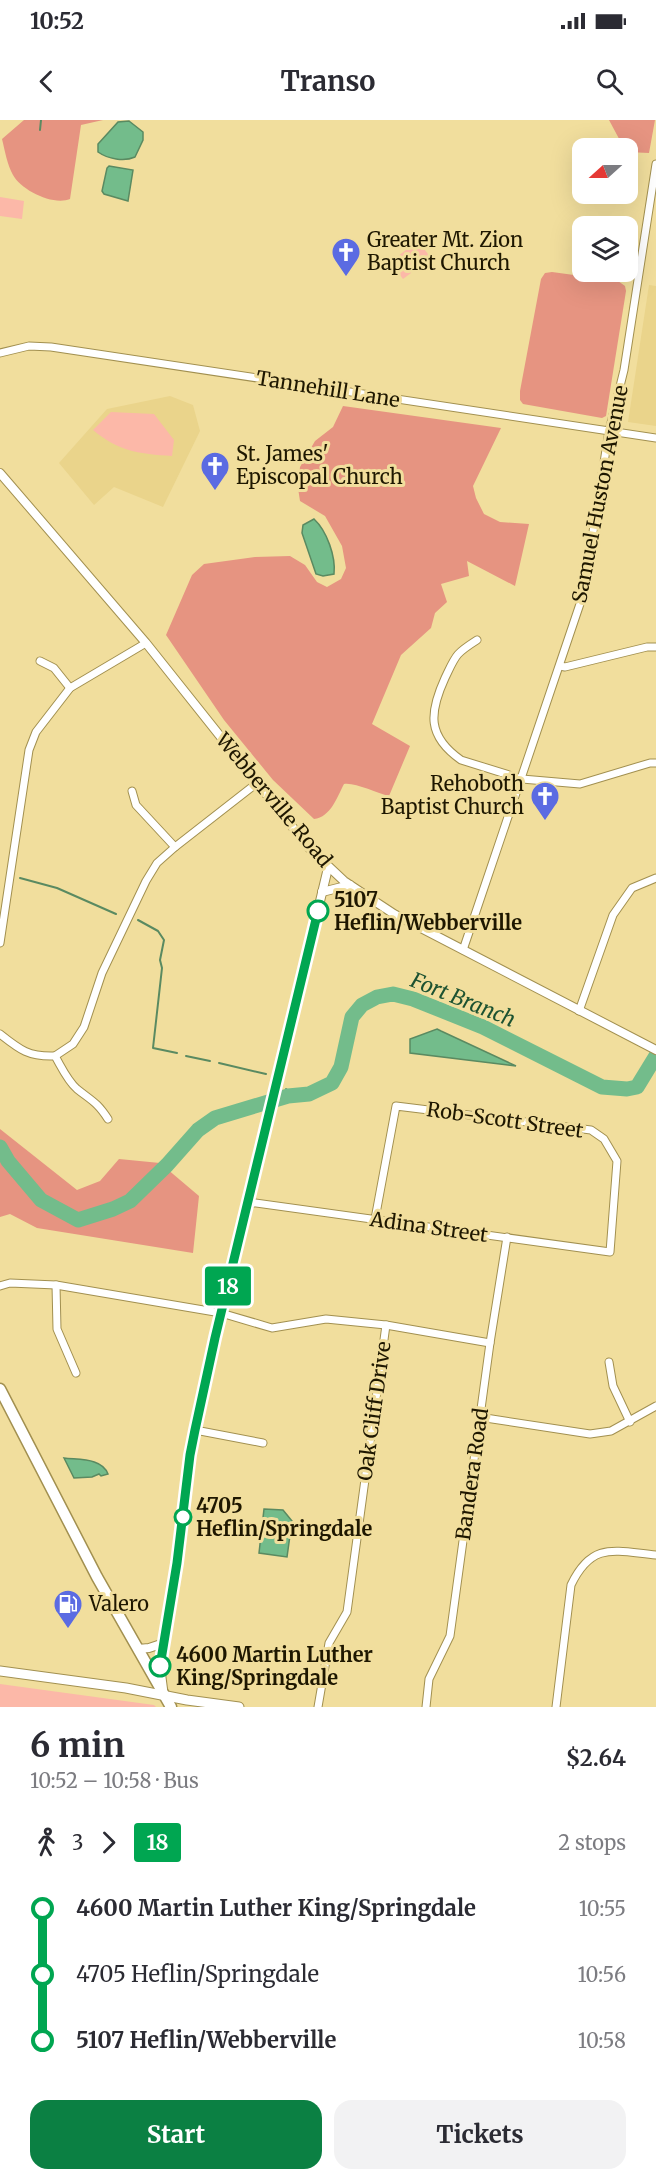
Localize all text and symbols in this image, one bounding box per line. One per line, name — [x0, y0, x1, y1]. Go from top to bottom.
text: 10:52 — [30, 7, 84, 35]
text: Transo — [281, 64, 375, 98]
icon: back — [30, 65, 63, 98]
icon: search — [593, 65, 626, 98]
north arrow — [572, 138, 638, 204]
map controls — [572, 138, 638, 282]
button: layers — [572, 216, 638, 282]
place label: Greater Mt. Zion Baptist Church — [367, 227, 523, 275]
church icon: Greater Mt. Zion Baptist Church — [330, 236, 362, 278]
street label: Tannehill Lane — [254, 365, 402, 412]
street label: Samuel Huston Avenue — [566, 383, 633, 605]
place label: St. James' Episcopal Church — [236, 441, 403, 489]
church icon: St. James' Episcopal Church — [199, 450, 231, 492]
street label: Webberville Road — [210, 727, 338, 872]
place label: Rehoboth Baptist Church — [381, 771, 524, 819]
church icon: Rehoboth Baptist Church — [529, 780, 561, 822]
place label: 5107 Heflin/Webberville — [334, 887, 522, 935]
marker: 5107 Heflin/Webberville — [307, 900, 329, 922]
water label: Fort Branch — [406, 966, 520, 1033]
street label: Rob-Scott Street — [425, 1096, 585, 1143]
street label: Adina Street — [368, 1206, 490, 1247]
line badge: 18 — [201, 1266, 255, 1306]
text: 18 — [217, 1273, 239, 1300]
street label: Oak Cliff Drive — [351, 1340, 396, 1482]
street label: Bandera Road — [450, 1406, 493, 1542]
place label: 4705 Heflin/Springdale — [196, 1493, 372, 1541]
marker: 4705 Heflin/Springdale — [174, 1508, 192, 1526]
fuel station icon: Valero — [52, 1588, 84, 1630]
place label: Valero — [88, 1591, 149, 1616]
place label: 4600 Martin Luther King/Springdale — [176, 1642, 373, 1690]
marker: 4600 Martin Luther King/Springdale — [149, 1655, 171, 1677]
text: 6 min — [30, 1725, 125, 1766]
text: $2.64 — [566, 1744, 626, 1772]
text: 10:52 – 10:58 · Bus — [30, 1768, 199, 1793]
icon: walk — [30, 1826, 63, 1859]
icon: forward — [92, 1826, 125, 1859]
text: 18 — [146, 1829, 169, 1856]
text: 3 — [72, 1830, 83, 1855]
text: 2 stops — [558, 1830, 626, 1855]
text: 4600 Martin Luther King/Springdale — [76, 1894, 476, 1922]
text: 10:55 — [579, 1896, 626, 1921]
text: 4705 Heflin/Springdale — [76, 1960, 319, 1988]
text: 10:56 — [577, 1962, 626, 1987]
text: 5107 Heflin/Webberville — [76, 2026, 336, 2054]
text: 10:58 — [578, 2028, 626, 2053]
button: Start — [30, 2100, 322, 2169]
button: Tickets — [334, 2100, 626, 2169]

